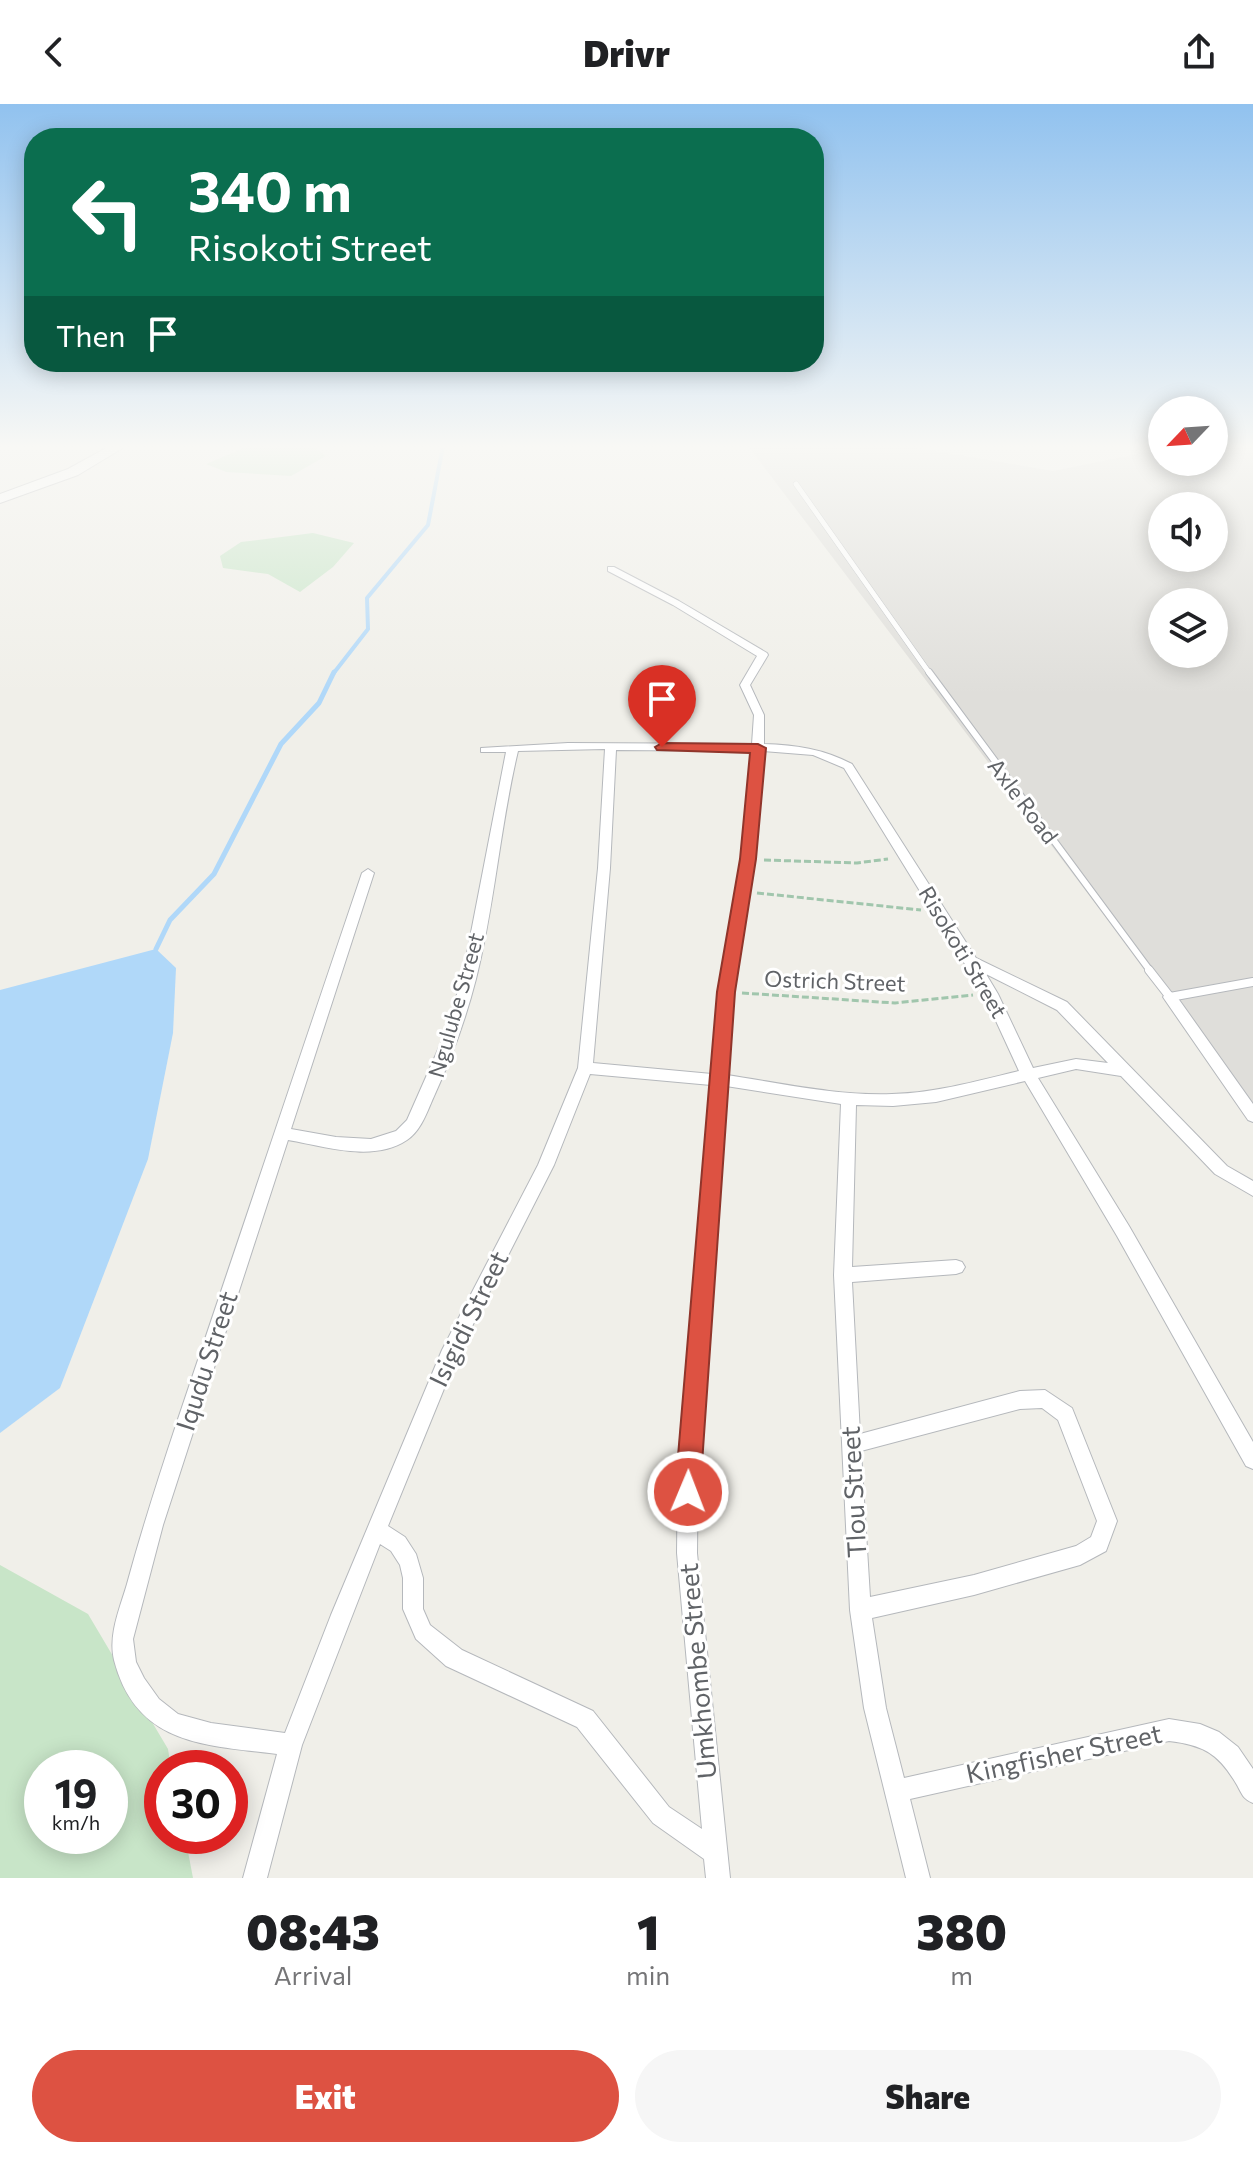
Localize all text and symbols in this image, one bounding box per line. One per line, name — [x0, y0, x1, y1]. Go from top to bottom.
icon: back — [32, 30, 76, 74]
text: Drivr — [583, 30, 670, 74]
icon: share — [1177, 30, 1221, 74]
text: 340 m — [188, 155, 352, 224]
icon: left — [56, 160, 160, 264]
text: Risokoti Street — [188, 224, 432, 268]
icon: arrive — [141, 312, 185, 356]
text: Then — [56, 316, 125, 353]
north arrow — [1148, 396, 1228, 476]
map controls — [1148, 396, 1228, 668]
button: sound — [1148, 492, 1228, 572]
button: layers — [1148, 588, 1228, 668]
pin — [628, 665, 696, 747]
icon: arrive — [640, 677, 684, 721]
street label: Axle Road — [983, 753, 1064, 849]
street label: Risokoti Street — [913, 881, 1013, 1023]
street label: Ngulube Street — [422, 929, 489, 1081]
street label: Ostrich Street — [764, 965, 906, 996]
street label: Isigidi Street — [422, 1246, 514, 1391]
street label: Iqudu Street — [168, 1287, 243, 1434]
street label: Tlou Street — [834, 1425, 871, 1559]
position arrow — [646, 1450, 730, 1534]
street label: Umkhombe Street — [672, 1562, 721, 1780]
street label: Kingfisher Street — [963, 1717, 1164, 1788]
speed limit sign: 30 — [144, 1750, 248, 1854]
text: 19 — [55, 1767, 97, 1816]
text: km/h — [52, 1810, 100, 1834]
text: 08:43 — [246, 1901, 380, 1960]
text: 1 — [637, 1901, 659, 1960]
text: 380 — [916, 1901, 1007, 1960]
text: Arrival — [274, 1959, 352, 1990]
text: min — [626, 1959, 670, 1990]
text: m — [950, 1959, 973, 1990]
button: Exit — [32, 2050, 619, 2142]
button: Share — [635, 2050, 1221, 2142]

